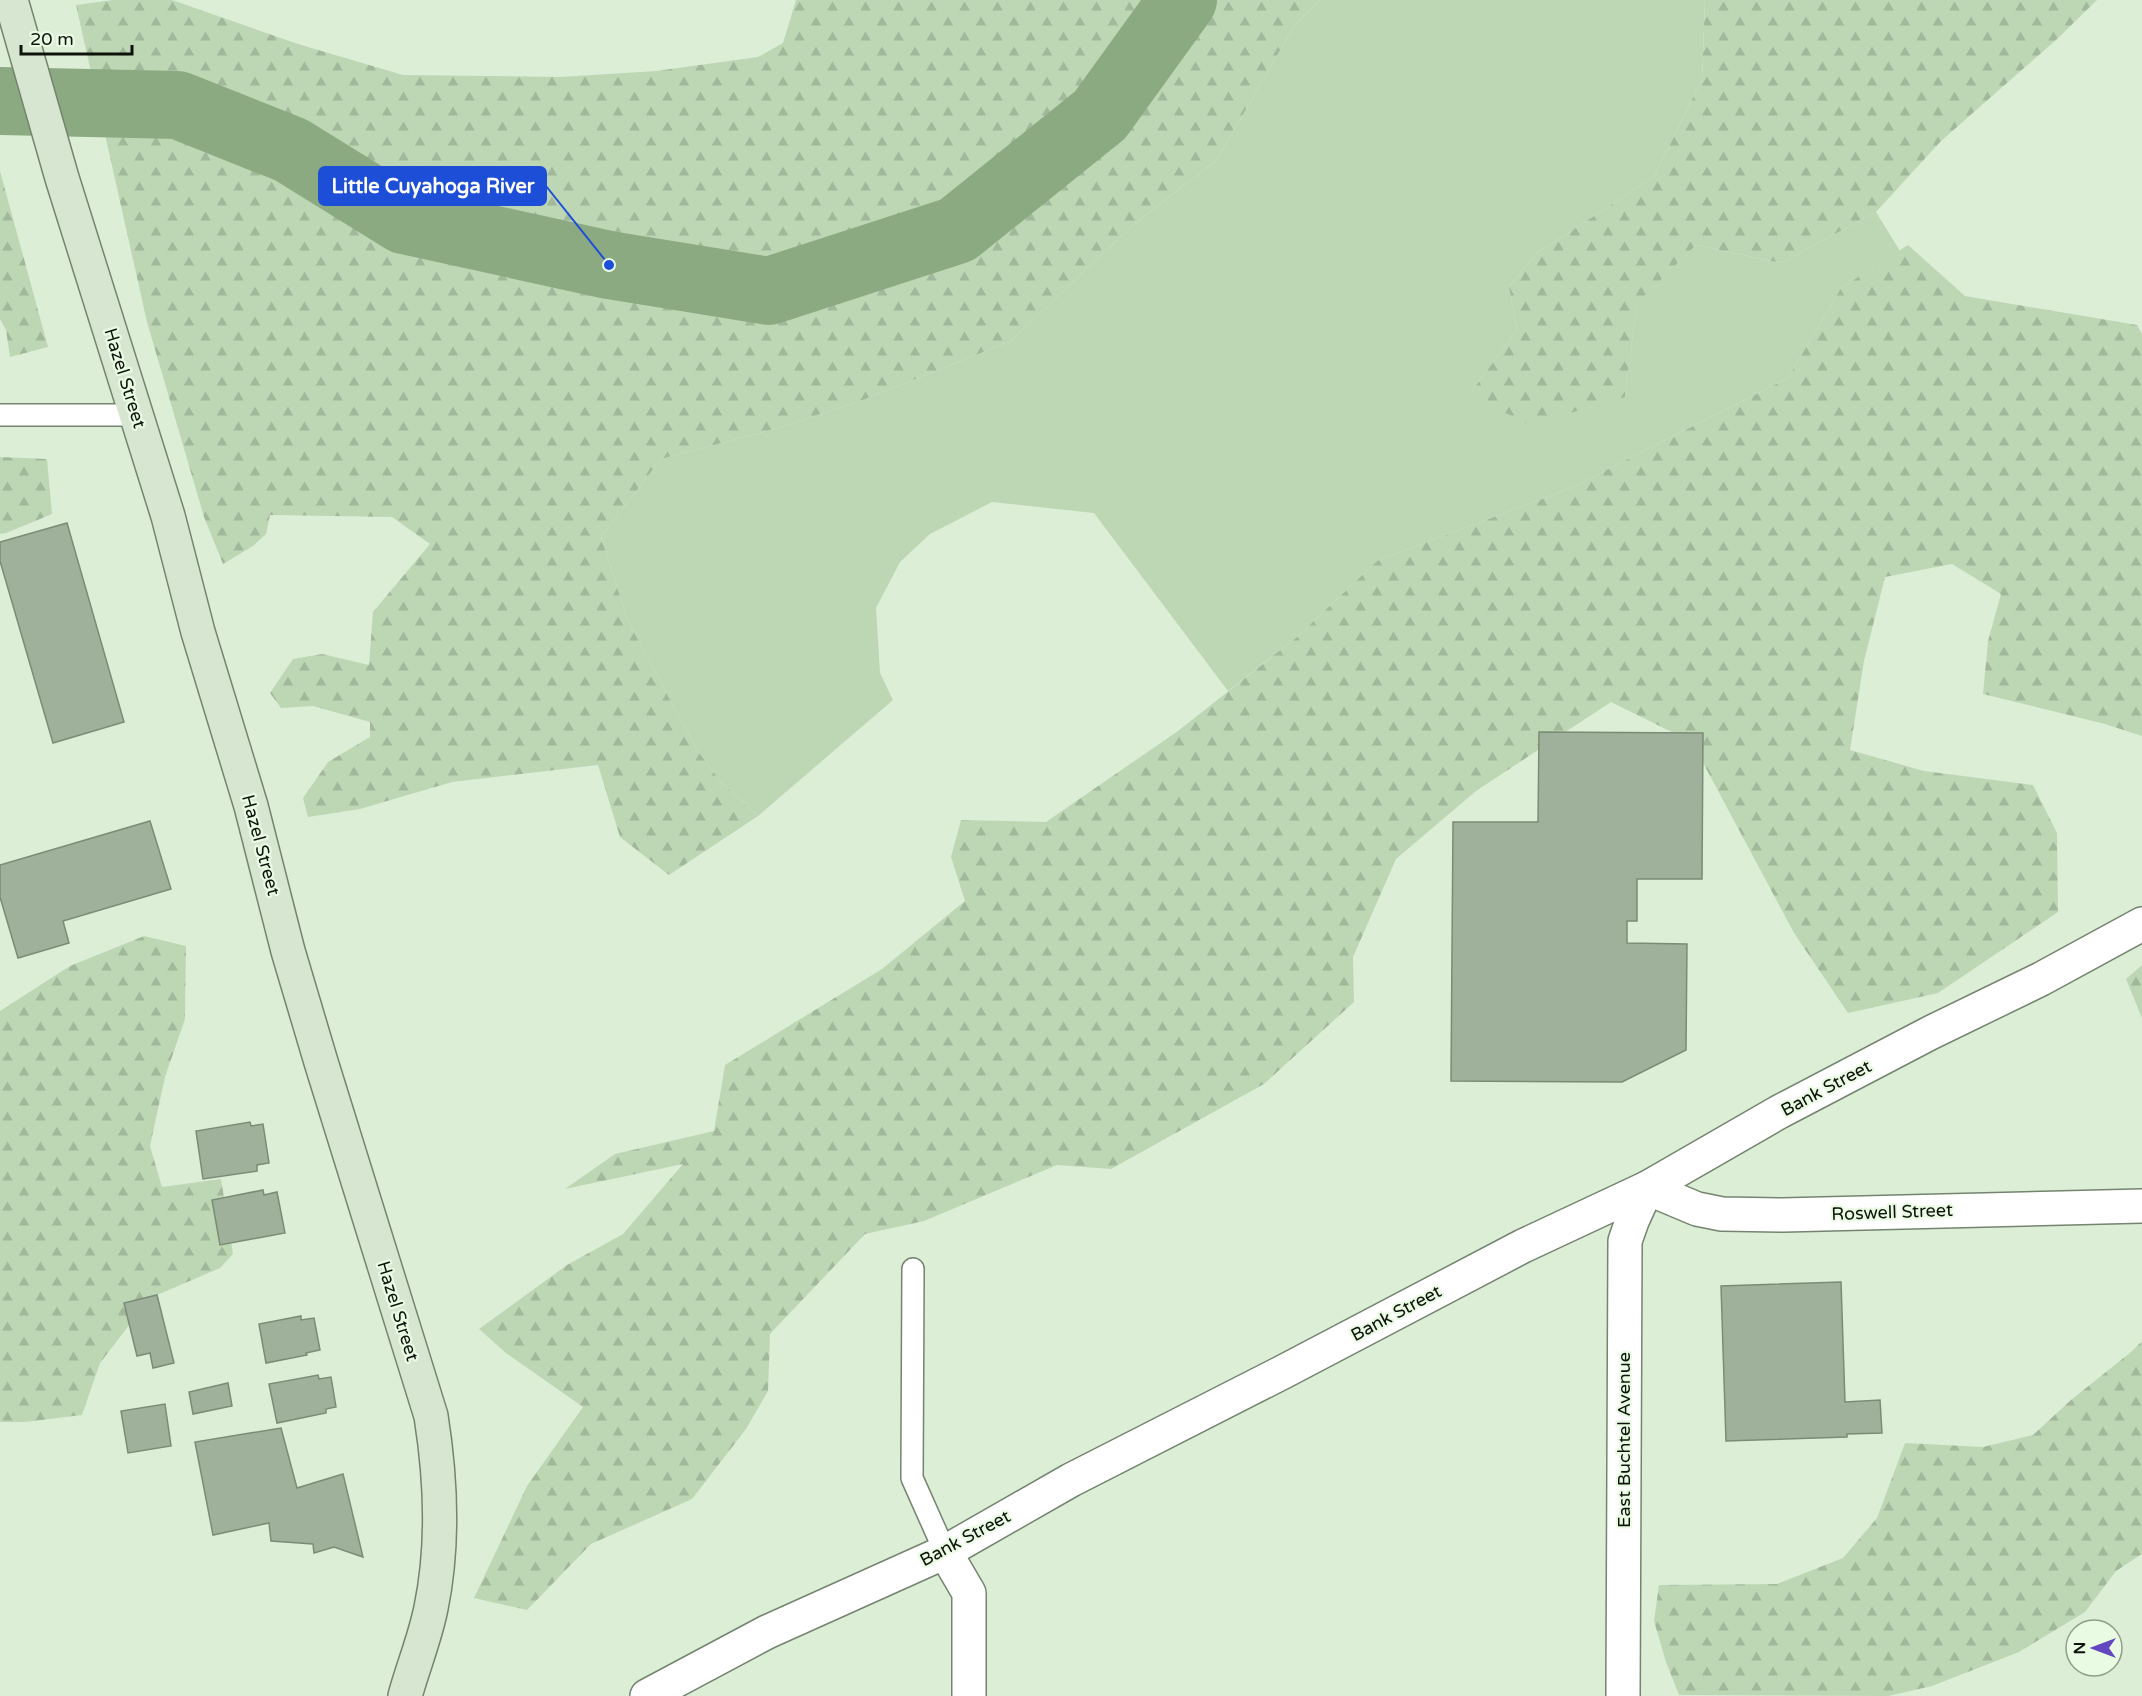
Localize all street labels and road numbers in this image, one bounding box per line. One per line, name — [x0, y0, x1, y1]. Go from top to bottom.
street label: Hazel Street — [99, 325, 151, 431]
street label: Hazel Street — [237, 792, 285, 898]
street label: Bank Street — [1777, 1055, 1875, 1121]
street label: Roswell Street — [1831, 1199, 1953, 1225]
street label: Hazel Street — [372, 1258, 424, 1364]
street label: Bank Street — [1347, 1280, 1445, 1346]
street label: East Buchtel Avenue — [1613, 1352, 1635, 1528]
street label: Bank Street — [916, 1505, 1014, 1571]

